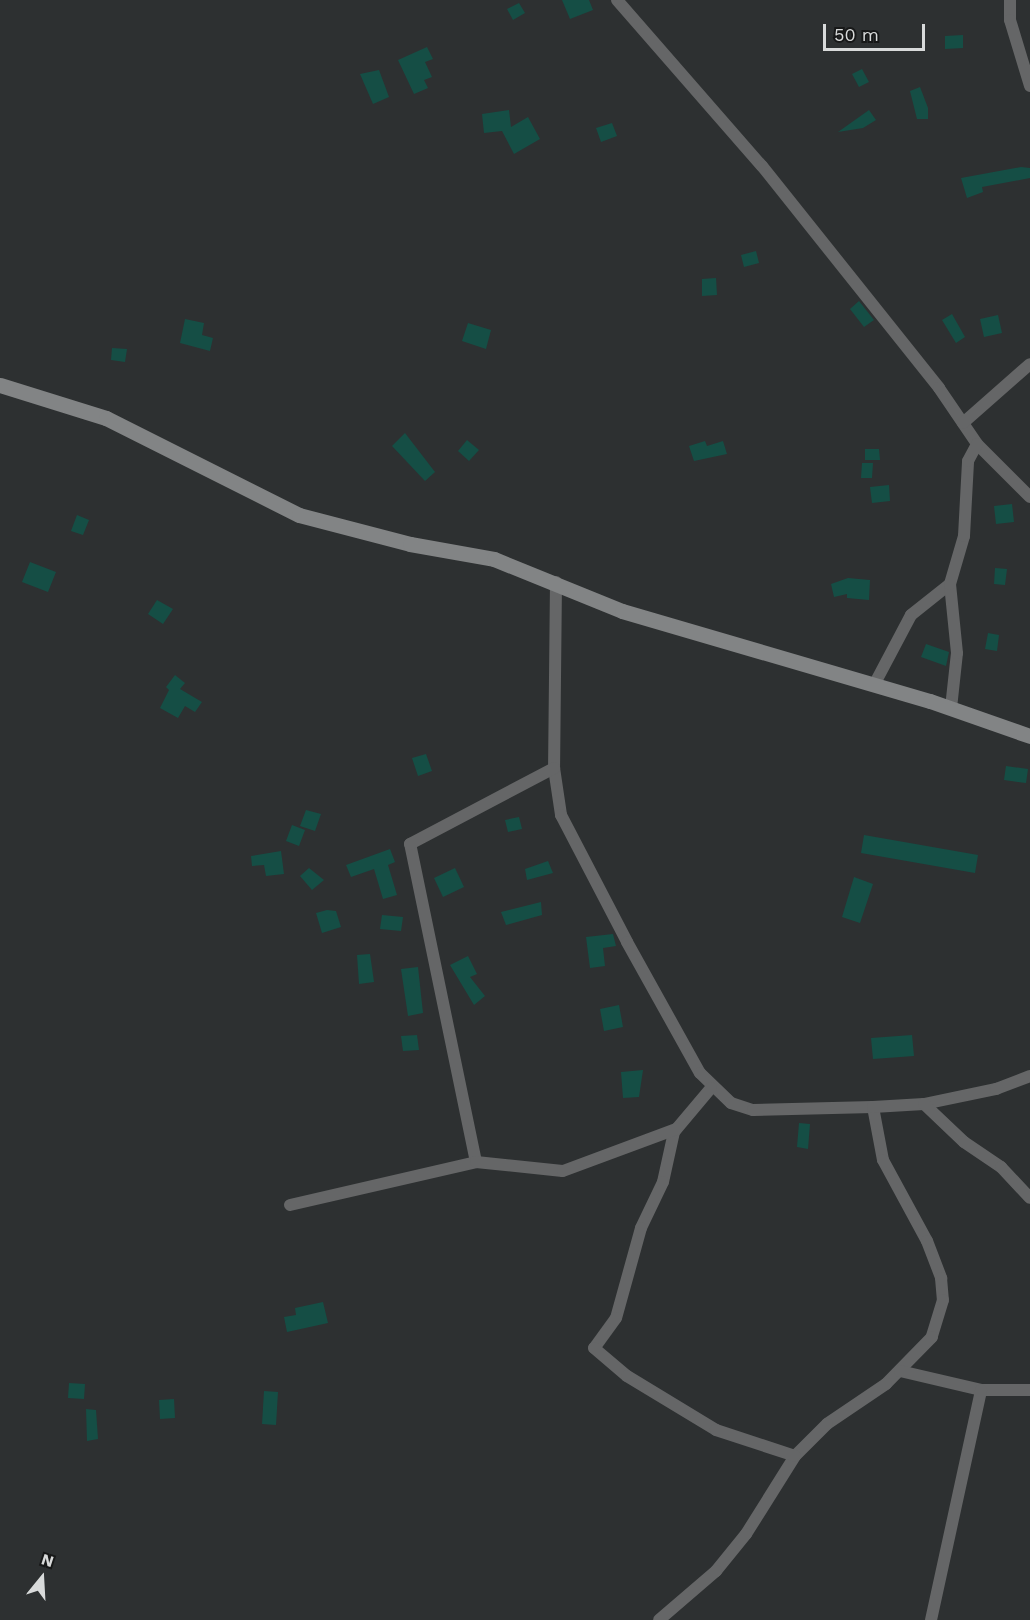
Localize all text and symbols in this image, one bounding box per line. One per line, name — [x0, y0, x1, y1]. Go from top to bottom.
scale bar — [826, 12, 928, 50]
text: 50 m — [834, 24, 879, 45]
north arrow — [12, 1548, 72, 1608]
text: N — [39, 1550, 56, 1571]

